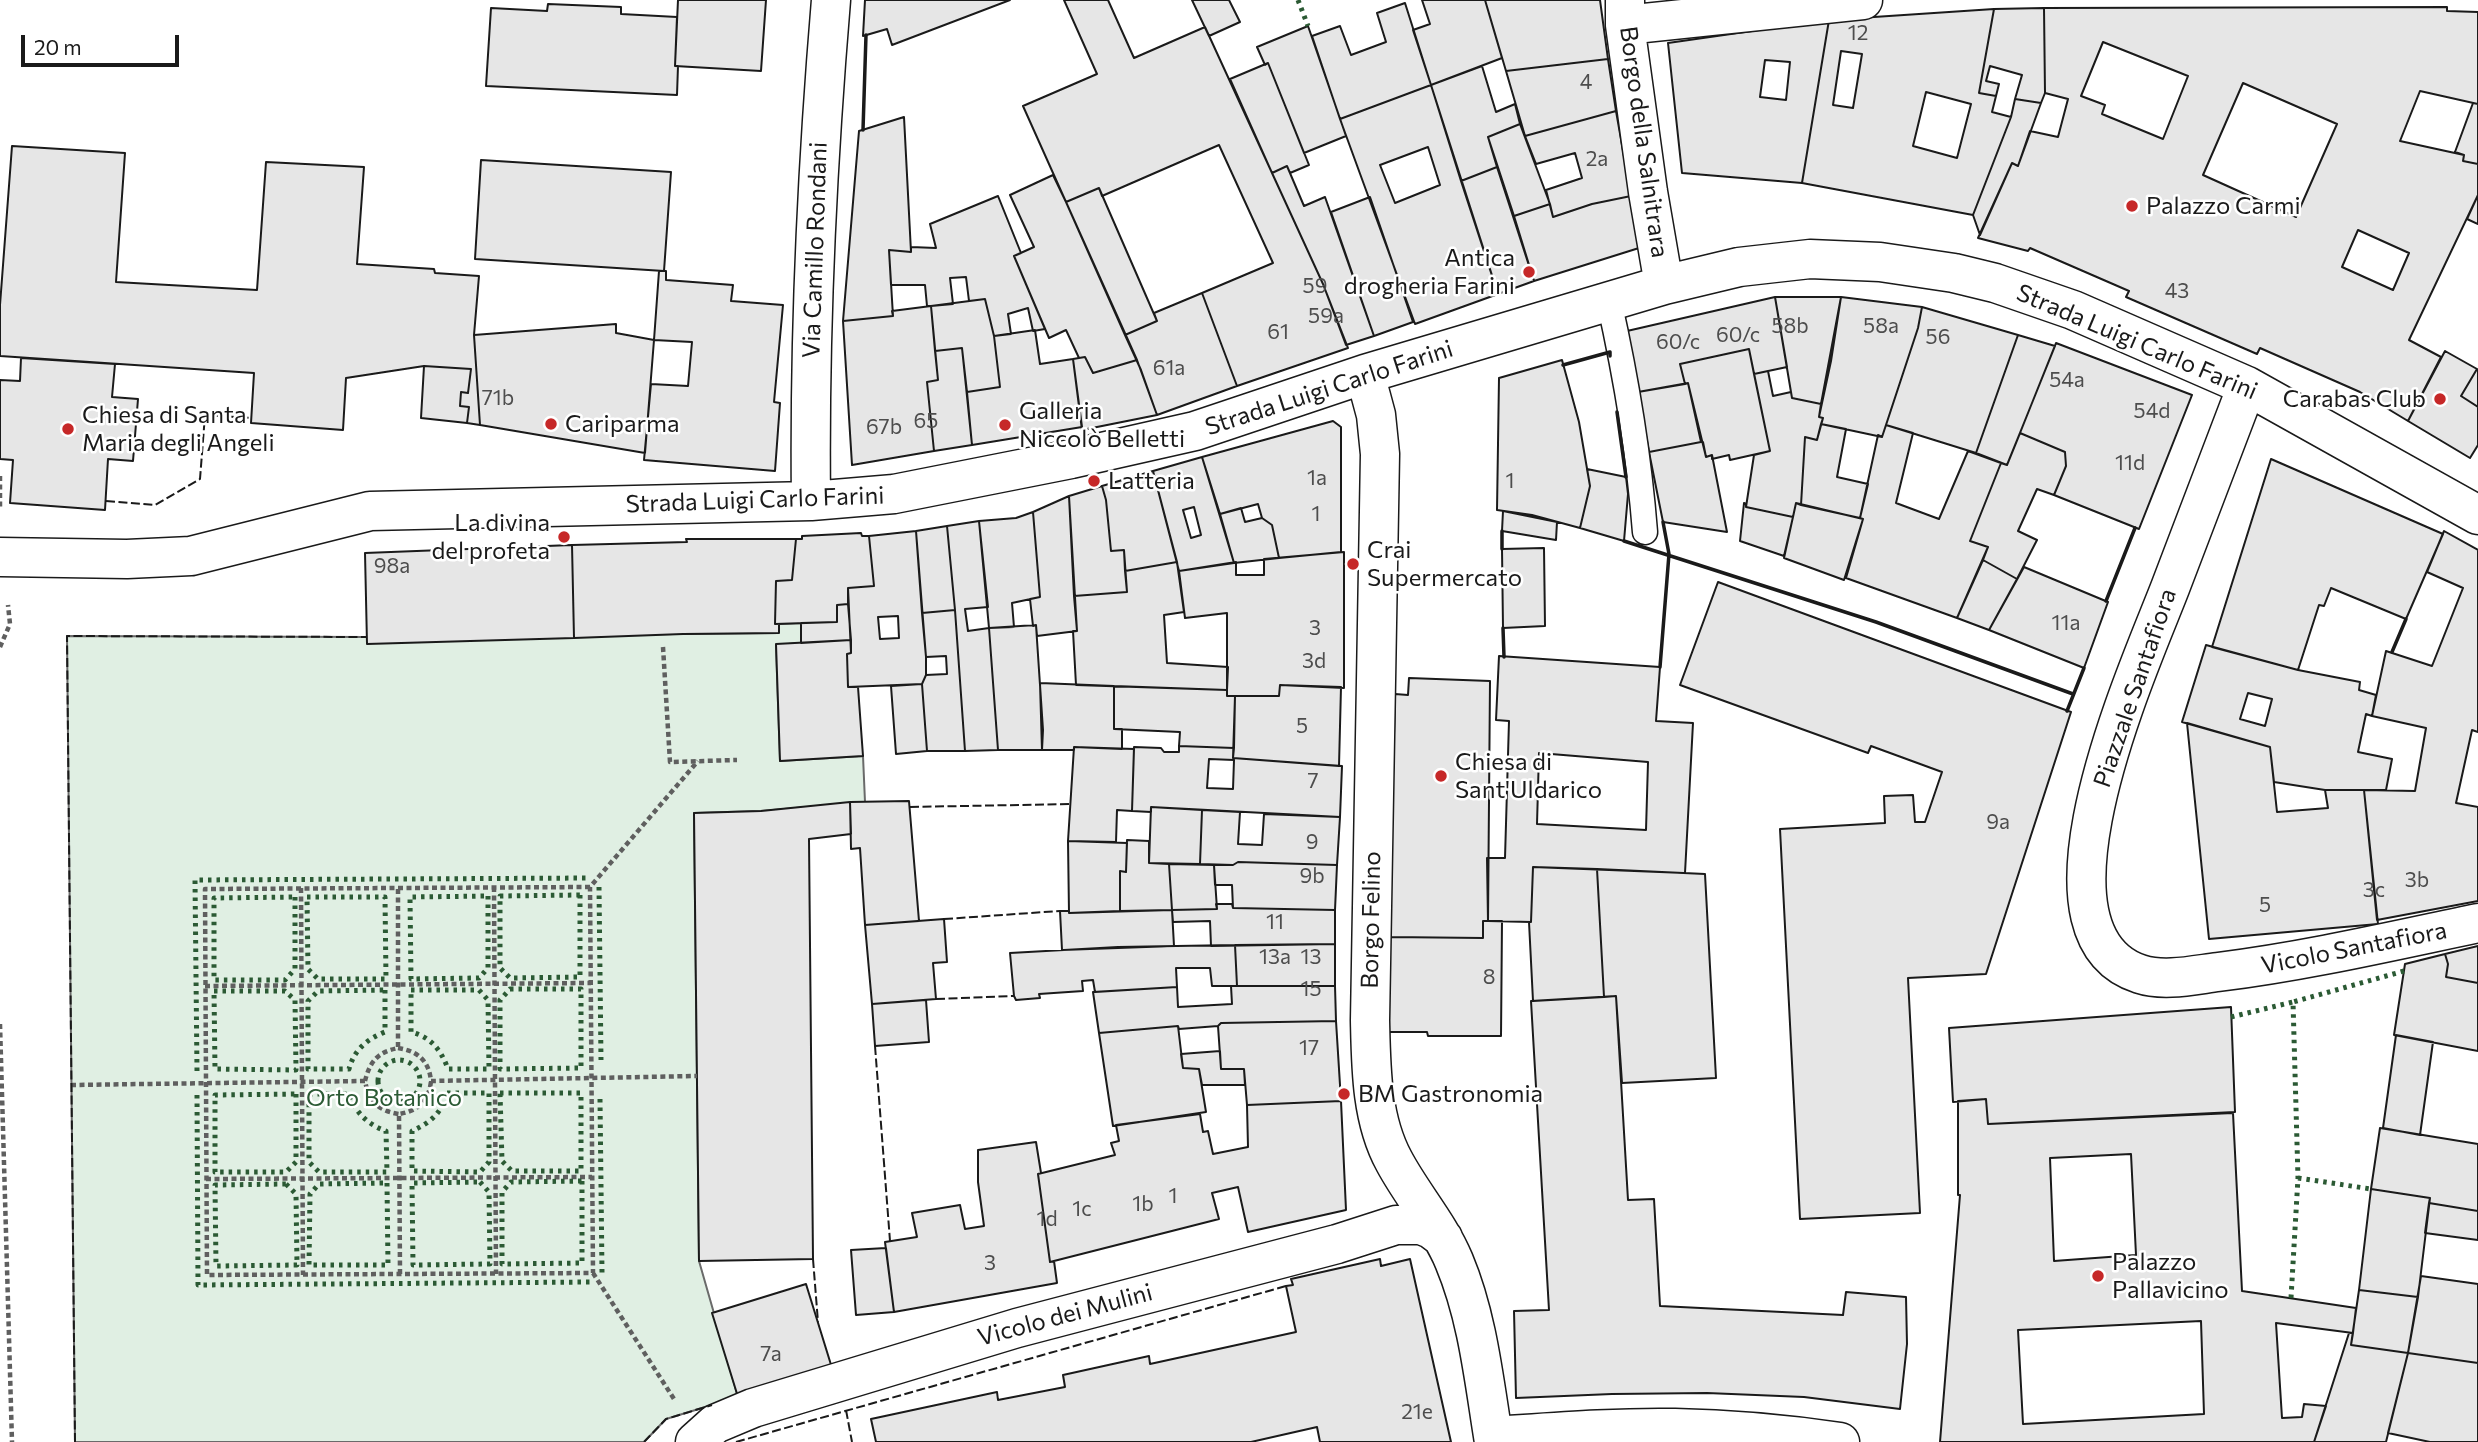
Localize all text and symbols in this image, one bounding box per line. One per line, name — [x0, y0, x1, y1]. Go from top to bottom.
house number: 12 — [1848, 20, 1868, 46]
scale bar — [24, 21, 182, 65]
street label: Borgo della Salnitrara — [1614, 24, 1674, 260]
text: 20 m — [34, 34, 82, 59]
house number: 4 — [1580, 69, 1592, 95]
street label: Via Camillo Rondani — [797, 141, 833, 359]
house number: 2a — [1586, 146, 1608, 172]
place label: Palazzo Carmi — [2146, 192, 2301, 220]
marker: Palazzo Carmi — [2124, 198, 2140, 214]
place label: Antica drogheria Farini — [1344, 244, 1515, 300]
marker: Antica drogheria Farini — [1521, 264, 1537, 280]
house number: 59 — [1303, 273, 1327, 299]
street label: Strada Luigi Carlo Farini — [2012, 278, 2262, 406]
house number: 43 — [2165, 278, 2189, 304]
house number: 59a — [1308, 303, 1344, 329]
house number: 58b — [1771, 313, 1809, 339]
house number: 58a — [1863, 313, 1899, 339]
house number: 61 — [1267, 319, 1289, 345]
house number: 60/c — [1716, 322, 1760, 348]
house number: 56 — [1926, 324, 1950, 350]
house number: 60/c — [1656, 329, 1700, 355]
street label: Strada Luigi Carlo Farini — [1201, 334, 1457, 442]
house number: 61a — [1153, 355, 1185, 381]
house number: 54a — [2049, 367, 2085, 393]
house number: 71b — [482, 385, 514, 411]
place label: Carabas Club — [2283, 385, 2426, 413]
marker: Carabas Club — [2432, 391, 2448, 407]
place label: Galleria Niccolò Belletti — [1019, 397, 1185, 453]
house number: 54d — [2134, 398, 2170, 424]
place label: Chiesa di Santa Maria degli Angeli — [82, 401, 275, 457]
house number: 65 — [914, 408, 938, 434]
place label: Cariparma — [565, 410, 680, 438]
house number: 67b — [866, 414, 902, 440]
marker: Cariparma — [543, 416, 559, 432]
marker: Galleria Niccolò Belletti — [997, 417, 1013, 433]
marker: Chiesa di Santa Maria degli Angeli — [60, 421, 76, 437]
house number: 11d — [2115, 450, 2145, 476]
house number: 1a — [1307, 465, 1327, 491]
place label: Latteria — [1108, 467, 1195, 495]
house number: 1 — [1506, 468, 1514, 494]
marker: Latteria — [1086, 473, 1102, 489]
street label: Strada Luigi Carlo Farini — [625, 481, 885, 519]
house number: 1 — [1312, 501, 1320, 527]
place label: La divina del profeta — [431, 509, 550, 565]
marker: La divina del profeta — [556, 529, 572, 545]
place label: Crai Supermercato — [1367, 536, 1522, 592]
house number: 98a — [374, 553, 410, 579]
marker: Crai Supermercato — [1345, 556, 1361, 572]
street label: Piazzale Santafiora — [2087, 585, 2183, 791]
house number: 11a — [2052, 610, 2080, 636]
house number: 3 — [1309, 615, 1321, 641]
house number: 3d — [1302, 648, 1326, 674]
house number: 5 — [1296, 713, 1308, 739]
place label: Chiesa di Sant'Uldarico — [1455, 748, 1602, 804]
house number: 7 — [1307, 768, 1319, 794]
marker: Chiesa di Sant'Uldarico — [1433, 768, 1449, 784]
house number: 9a — [1986, 809, 2010, 835]
house number: 9 — [1306, 829, 1318, 855]
street label: Borgo Felino — [1355, 851, 1387, 989]
house number: 9b — [1299, 863, 1325, 889]
house number: 3b — [2405, 867, 2429, 893]
house number: 3c — [2363, 877, 2385, 903]
house number: 5 — [2259, 892, 2271, 918]
house number: 11 — [1266, 909, 1284, 935]
street label: Vicolo Santafiora — [2259, 916, 2449, 980]
house number: 13a — [1259, 944, 1291, 970]
house number: 13 — [1301, 944, 1321, 970]
house number: 8 — [1483, 964, 1495, 990]
house number: 15 — [1300, 976, 1322, 1002]
house number: 17 — [1299, 1035, 1319, 1061]
place label: BM Gastronomia — [1358, 1080, 1543, 1108]
park label: Orto Botanico — [306, 1084, 462, 1112]
marker: BM Gastronomia — [1336, 1086, 1352, 1102]
house number: 1 — [1169, 1183, 1177, 1209]
house number: 1b — [1132, 1191, 1154, 1217]
house number: 1c — [1072, 1196, 1092, 1222]
house number: 1d — [1036, 1206, 1058, 1232]
place label: Palazzo Pallavicino — [2112, 1248, 2229, 1304]
house number: 3 — [984, 1250, 996, 1276]
marker: Palazzo Pallavicino — [2090, 1268, 2106, 1284]
street label: Vicolo dei Mulini — [974, 1278, 1156, 1352]
house number: 7a — [760, 1341, 782, 1367]
house number: 21e — [1401, 1399, 1433, 1425]

